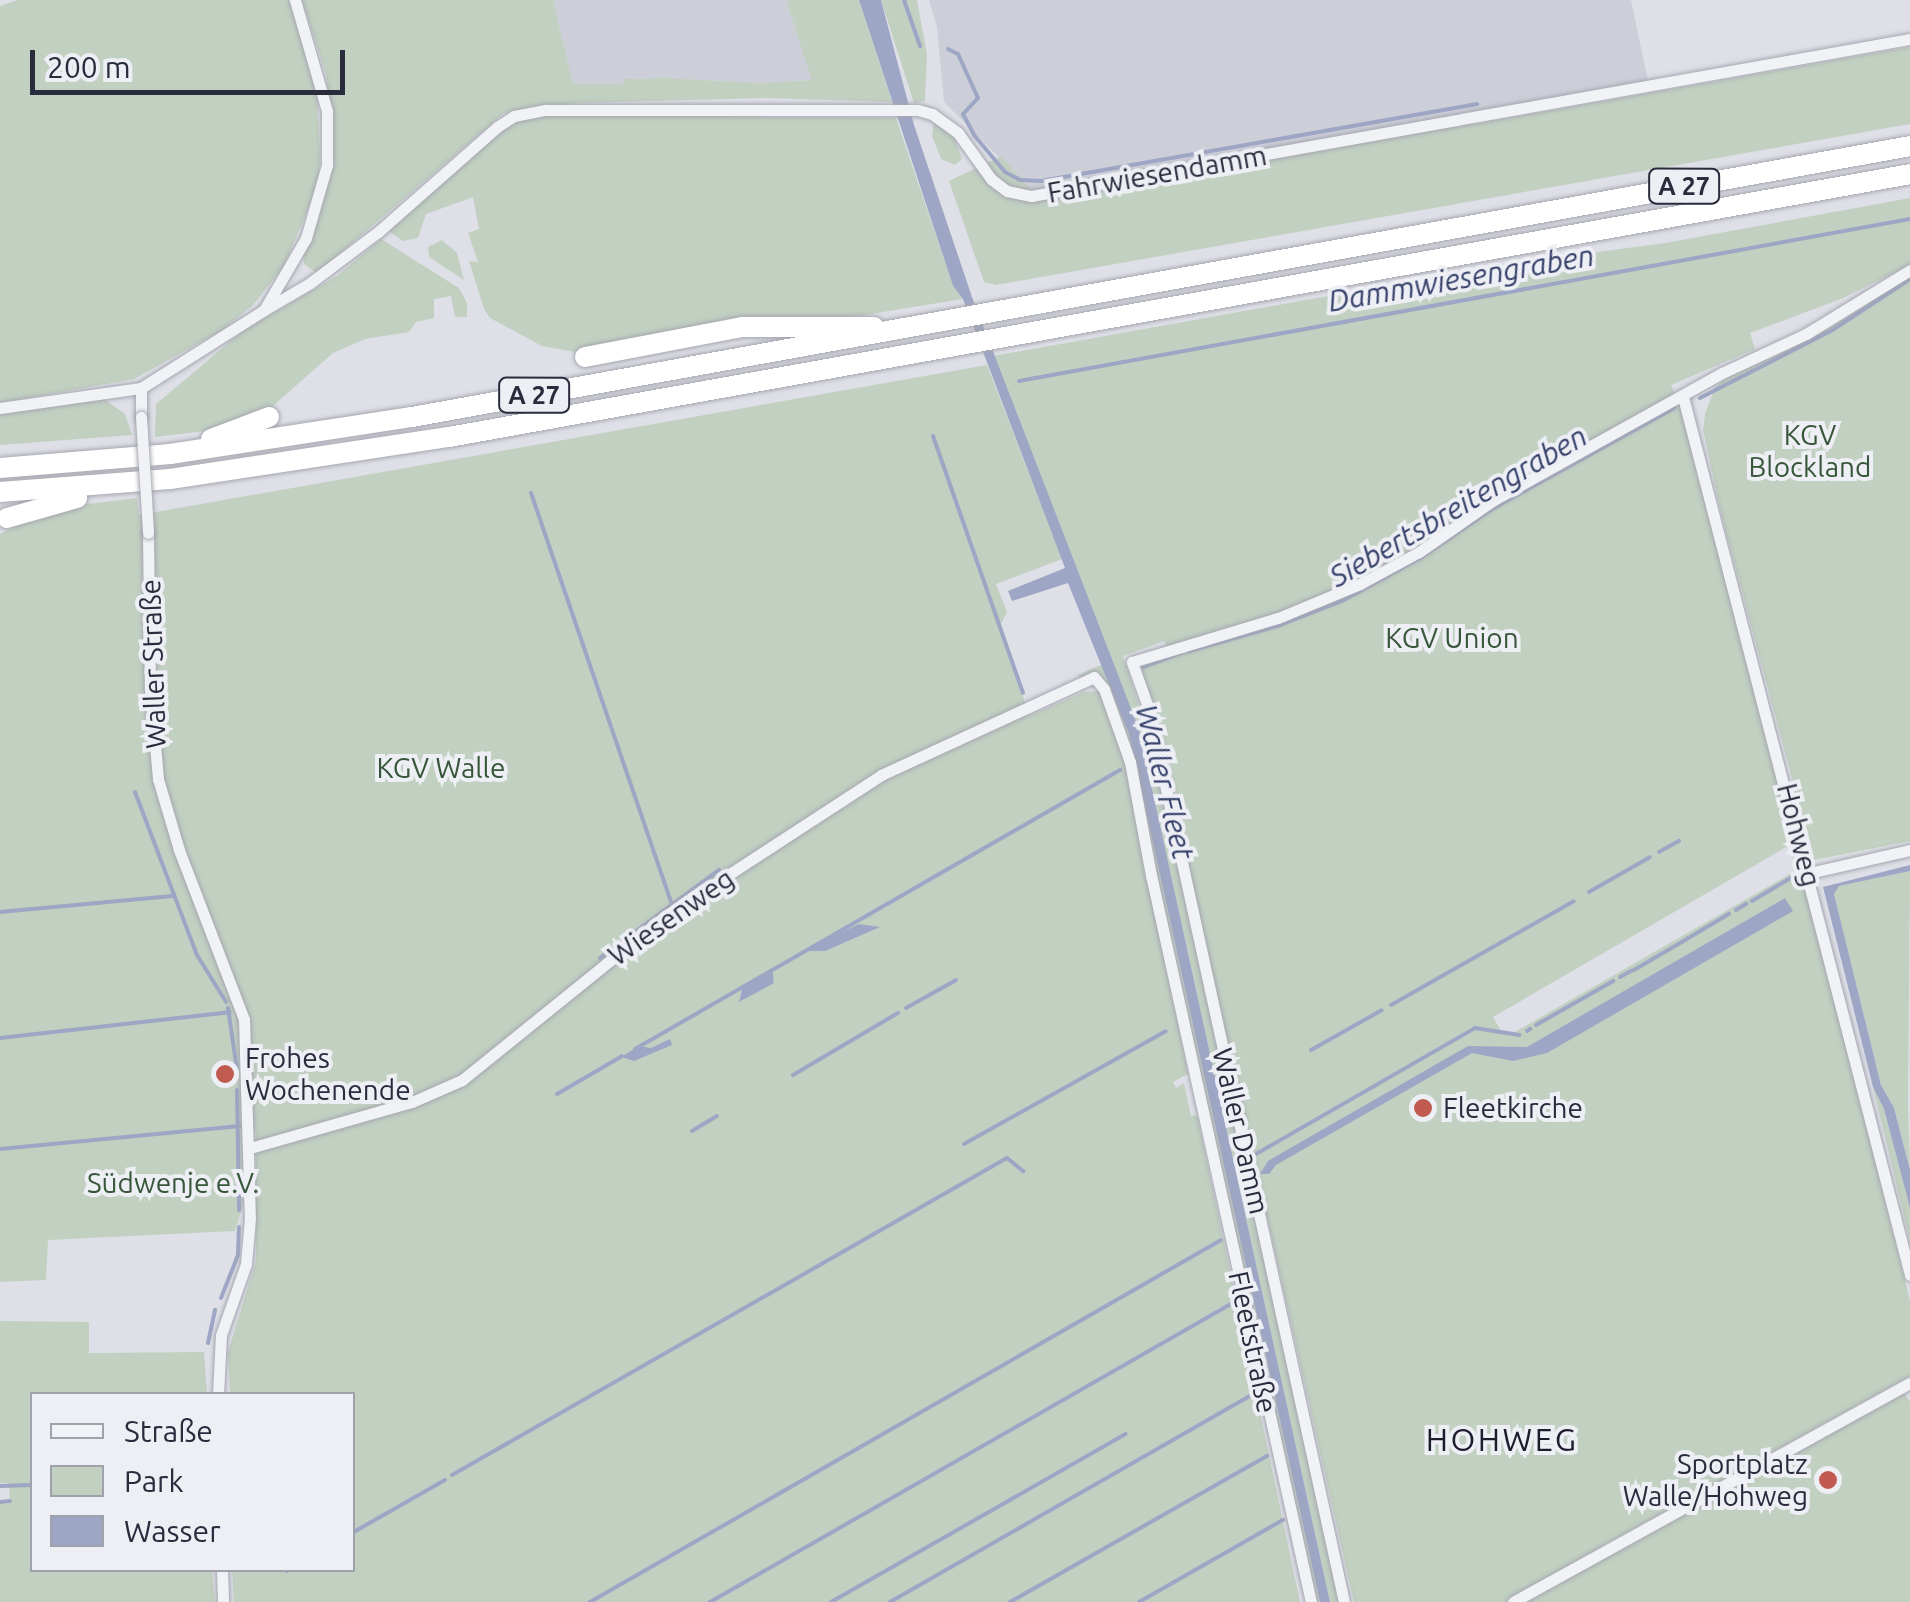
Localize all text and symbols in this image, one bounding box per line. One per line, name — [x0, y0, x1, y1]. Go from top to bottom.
scale bar — [35, 30, 350, 92]
text: 200 m — [47, 50, 131, 84]
street label: Fahrwiesendamm — [1045, 138, 1269, 210]
road number: A 27 — [1646, 166, 1722, 206]
water label: Dammwiesengraben — [1325, 237, 1597, 319]
road number: A 27 — [496, 375, 572, 415]
water label: Siebertsbreitengraben — [1323, 418, 1593, 594]
park label: KGV Blockland — [1749, 418, 1871, 484]
street label: Waller Straße — [133, 579, 173, 749]
park label: KGV Union — [1385, 621, 1519, 655]
water label: Waller Fleet — [1128, 701, 1202, 863]
park label: KGV Walle — [377, 751, 505, 785]
street label: Hohweg — [1770, 780, 1828, 890]
street label: Wiesenweg — [602, 861, 740, 973]
place label: Frohes Wochenende — [245, 1041, 411, 1107]
street label: Waller Damm — [1206, 1045, 1276, 1217]
marker: Frohes Wochenende — [214, 1063, 236, 1085]
place label: Fleetkirche — [1443, 1091, 1583, 1125]
marker: Fleetkirche — [1412, 1097, 1434, 1119]
park label: Südwenje e.V. — [87, 1166, 259, 1200]
street label: Fleetstraße — [1222, 1268, 1284, 1416]
legend — [30, 1392, 355, 1572]
text: Straße — [124, 1414, 213, 1448]
district label: HOHWEG — [1426, 1420, 1578, 1458]
place label: Sportplatz Walle/Hohweg — [1623, 1447, 1808, 1513]
text: Park — [124, 1464, 184, 1498]
marker: Sportplatz Walle/Hohweg — [1817, 1469, 1839, 1491]
text: Wasser — [124, 1514, 221, 1548]

